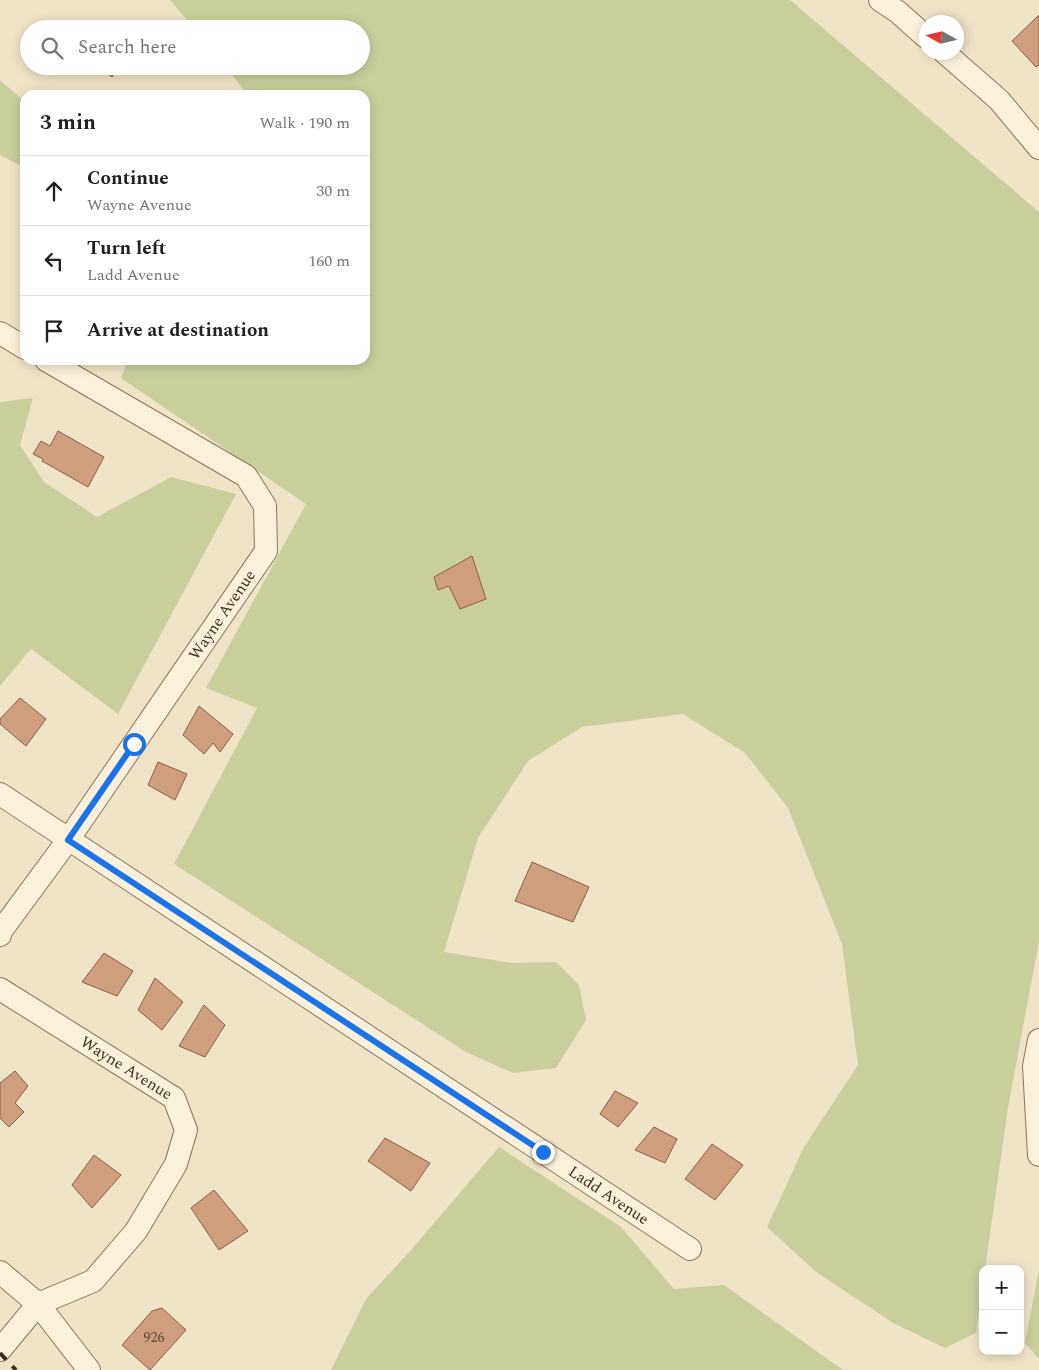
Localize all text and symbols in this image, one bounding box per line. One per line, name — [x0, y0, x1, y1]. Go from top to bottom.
north arrow — [919, 15, 964, 60]
search box — [20, 20, 370, 75]
text: Search here — [78, 33, 177, 62]
icon: search — [38, 34, 66, 62]
text: 3 min — [40, 107, 96, 139]
text: Walk · 190 m — [259, 111, 350, 135]
text: Continue — [87, 164, 169, 193]
icon: ahead — [40, 177, 68, 205]
text: 30 m — [316, 179, 350, 203]
text: Wayne Avenue — [87, 193, 192, 217]
text: Turn left — [87, 234, 166, 263]
icon: left — [40, 247, 68, 275]
text: 160 m — [308, 249, 350, 273]
text: Ladd Avenue — [87, 263, 180, 287]
text: Arrive at destination — [87, 316, 269, 345]
icon: arrive — [40, 317, 68, 345]
street label: Wayne Avenue — [183, 565, 262, 665]
route start — [123, 733, 146, 756]
street label: Wayne Avenue — [76, 1030, 177, 1106]
route end — [532, 1141, 555, 1164]
street label: Ladd Avenue — [563, 1160, 654, 1231]
map controls — [979, 1265, 1024, 1355]
button: + — [979, 1265, 1024, 1310]
button: − — [979, 1310, 1024, 1355]
house number: 926 — [144, 1327, 165, 1348]

